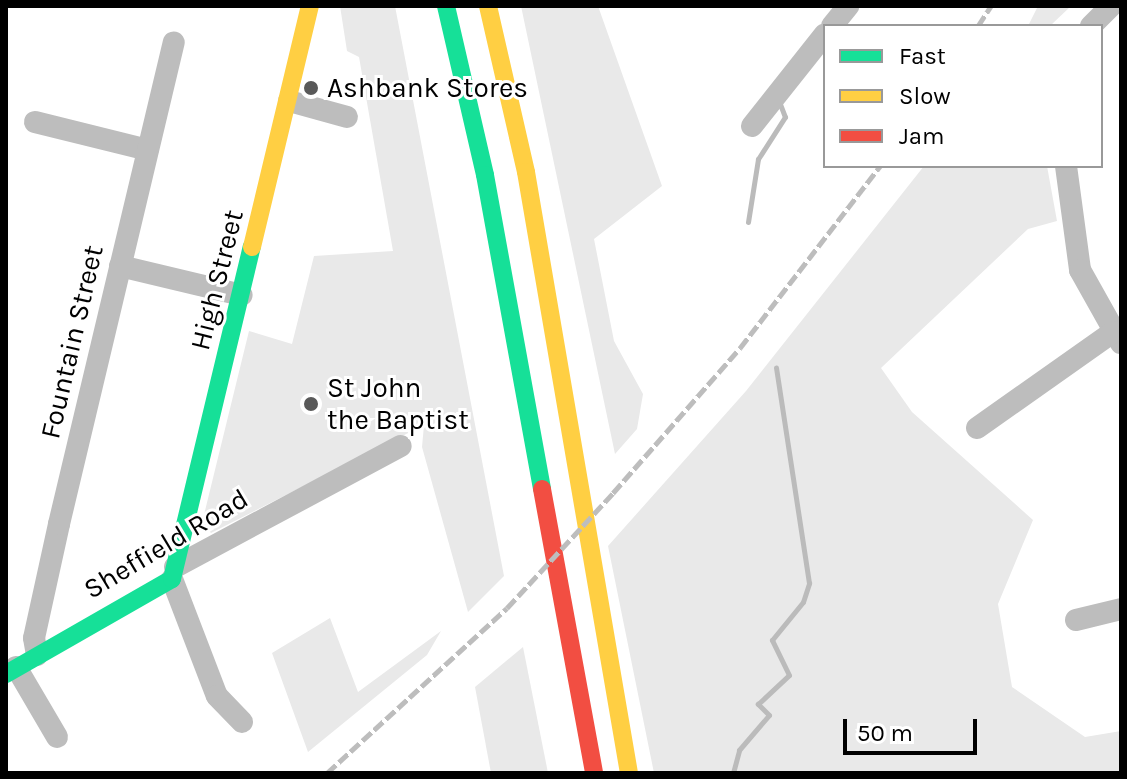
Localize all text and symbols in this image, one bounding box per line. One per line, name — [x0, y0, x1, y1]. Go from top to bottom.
legend — [823, 24, 1103, 168]
text: Fast — [899, 42, 946, 70]
place label: Ashbank Stores — [327, 71, 528, 105]
marker: Ashbank Stores — [302, 79, 320, 97]
text: Slow — [899, 82, 951, 110]
text: Jam — [899, 122, 944, 150]
street label: High Street — [183, 206, 251, 354]
street label: Fountain Street — [33, 242, 111, 442]
place label: St John the Baptist — [327, 371, 469, 437]
marker: St John the Baptist — [302, 395, 320, 413]
street label: Sheffield Road — [78, 482, 254, 606]
scale bar — [847, 703, 981, 753]
text: 50 m — [857, 719, 913, 747]

